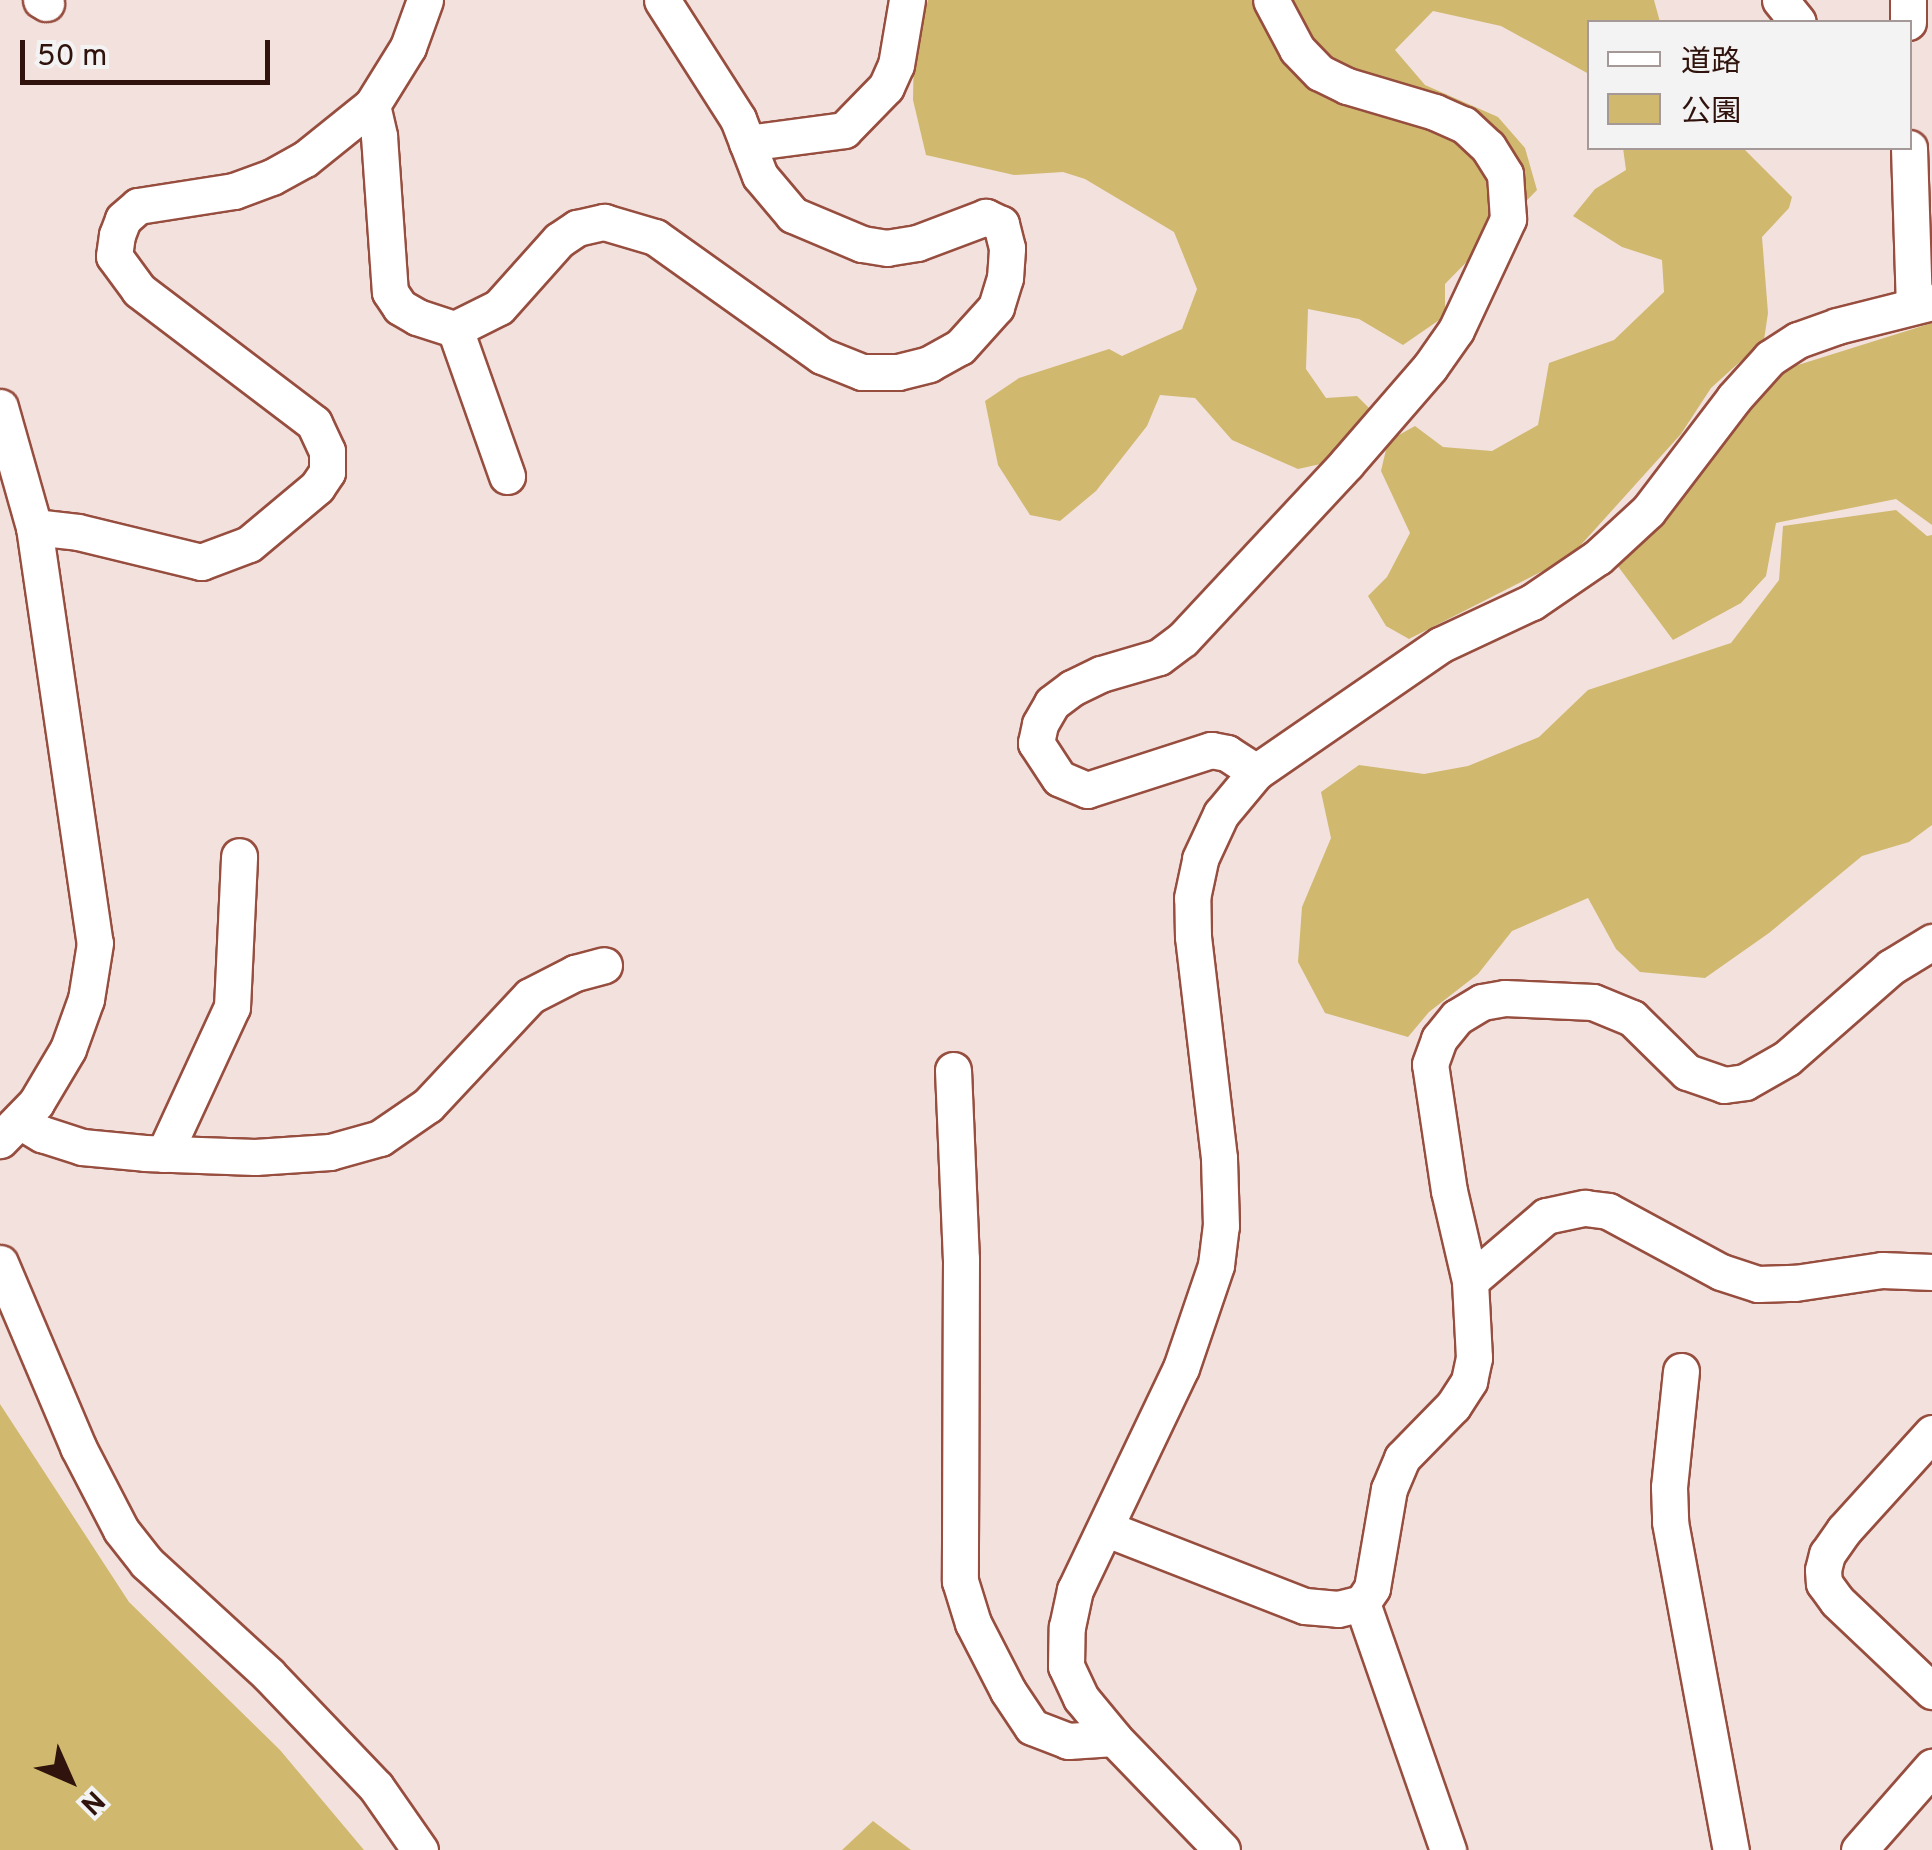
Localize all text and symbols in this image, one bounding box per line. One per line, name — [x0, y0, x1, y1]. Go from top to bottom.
scale bar — [25, 20, 275, 82]
legend — [1587, 20, 1912, 150]
text: 50 m — [37, 39, 107, 76]
text: 道路 — [1681, 45, 1741, 82]
text: 公園 — [1681, 95, 1741, 132]
north arrow — [20, 1730, 120, 1830]
text: N — [71, 1781, 111, 1821]

